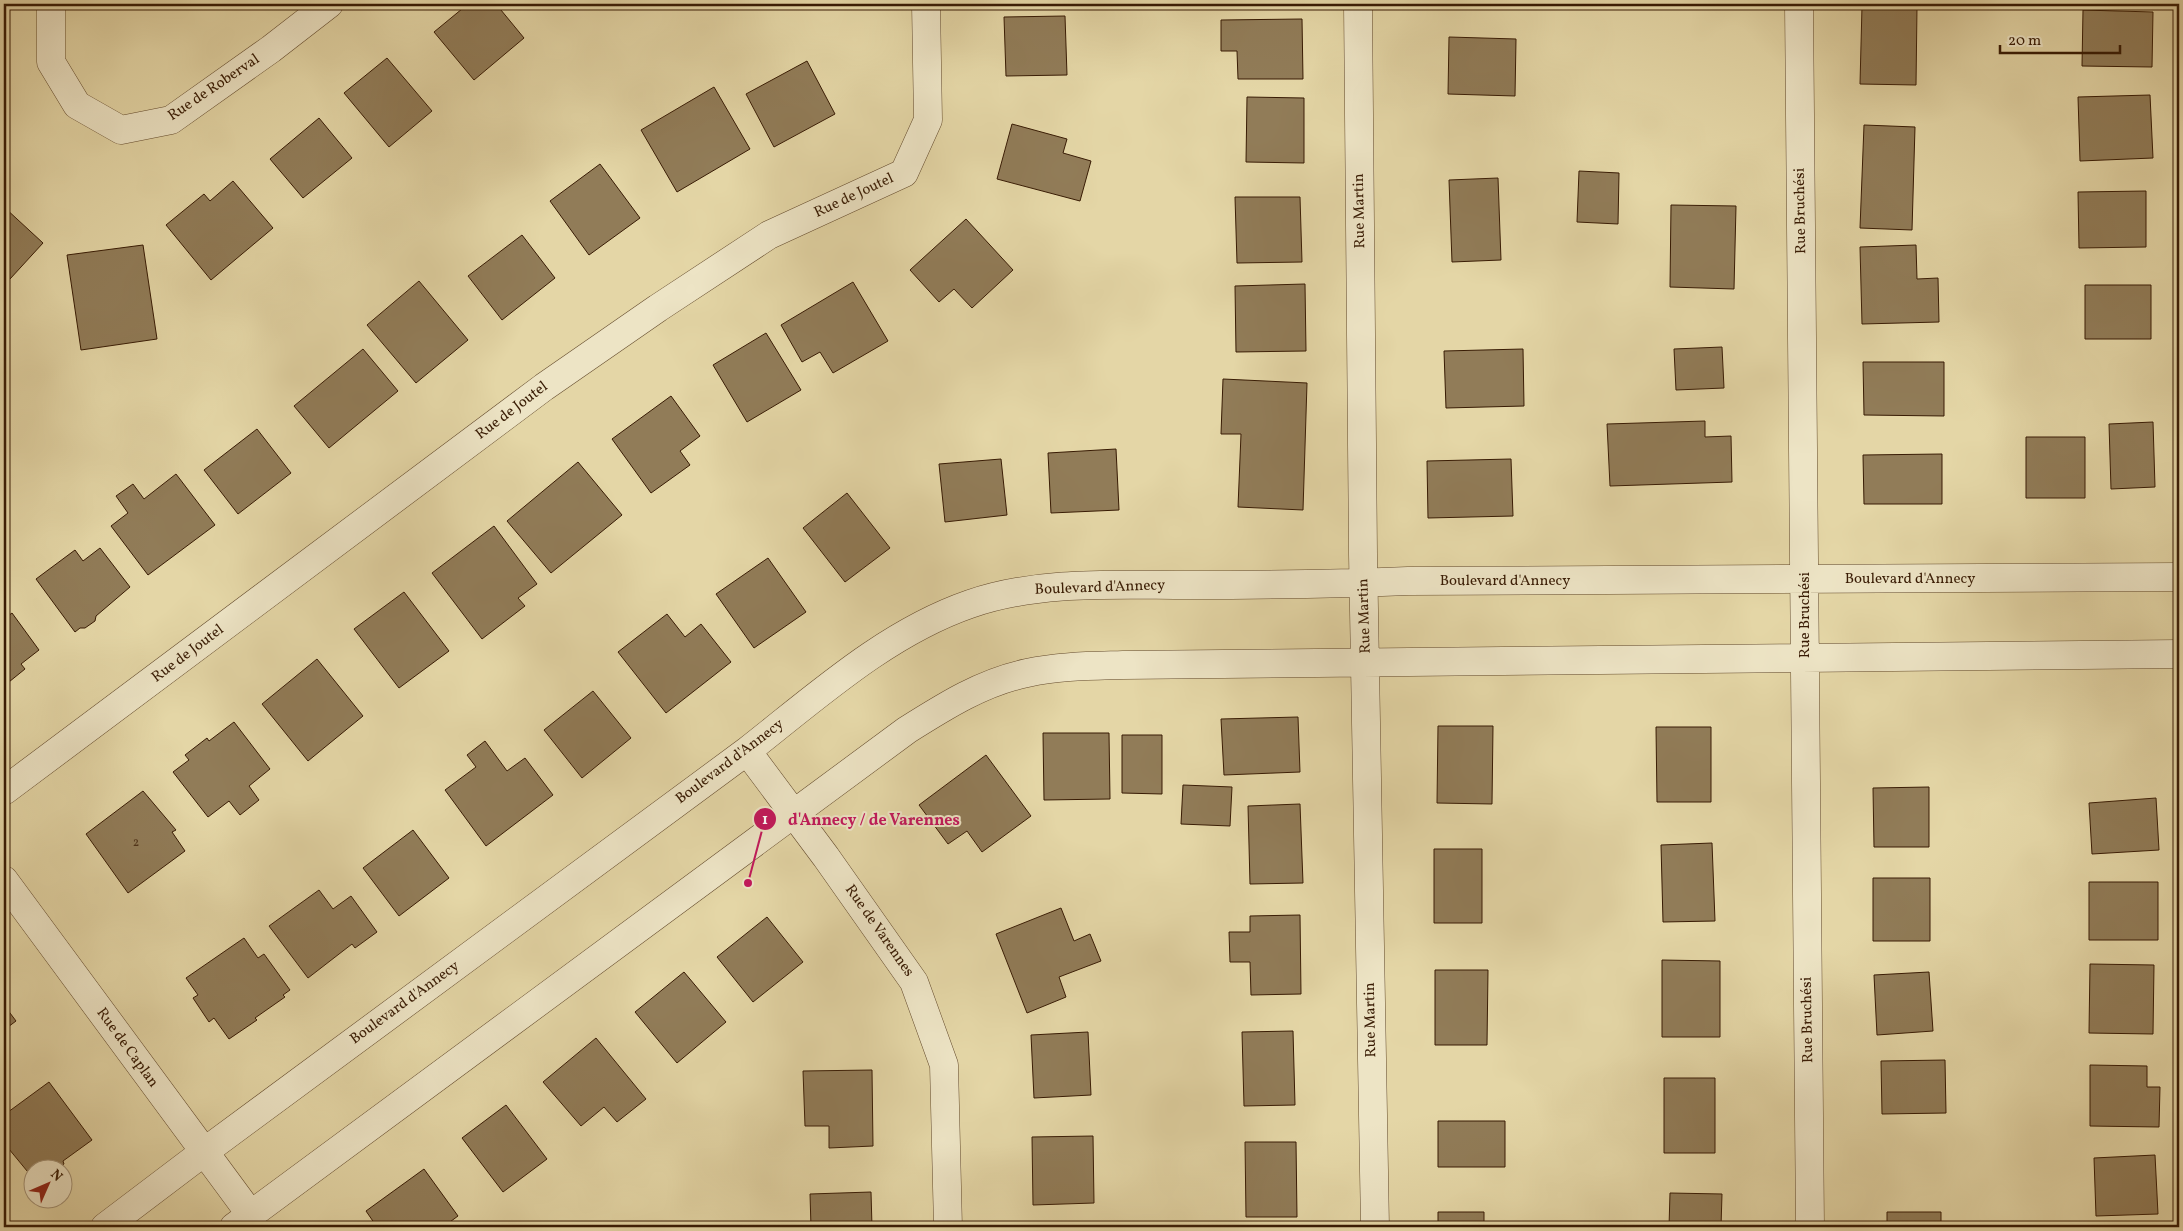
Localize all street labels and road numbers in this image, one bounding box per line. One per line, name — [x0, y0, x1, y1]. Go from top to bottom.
street label: Rue de Roberval — [164, 49, 264, 127]
street label: Rue de Joutel — [811, 168, 897, 224]
street label: Rue Bruchési — [1790, 168, 1812, 254]
street label: Rue Martin — [1349, 173, 1371, 249]
street label: Rue de Joutel — [472, 377, 552, 445]
street label: Boulevard d'Annecy — [1845, 569, 1975, 590]
street label: Boulevard d'Annecy — [1440, 571, 1570, 592]
street label: Rue Bruchési — [1795, 572, 1816, 658]
street label: Boulevard d'Annecy — [1034, 575, 1166, 601]
street label: Rue Martin — [1353, 578, 1377, 654]
street label: Rue de Joutel — [148, 620, 228, 688]
street label: Boulevard d'Annecy — [671, 714, 789, 810]
street label: Rue de Varennes — [839, 881, 919, 981]
street label: Boulevard d'Annecy — [346, 956, 464, 1050]
street label: Rue Bruchési — [1797, 977, 1819, 1063]
street label: Rue Martin — [1360, 982, 1382, 1058]
street label: Rue de Caplan — [91, 1004, 163, 1092]

